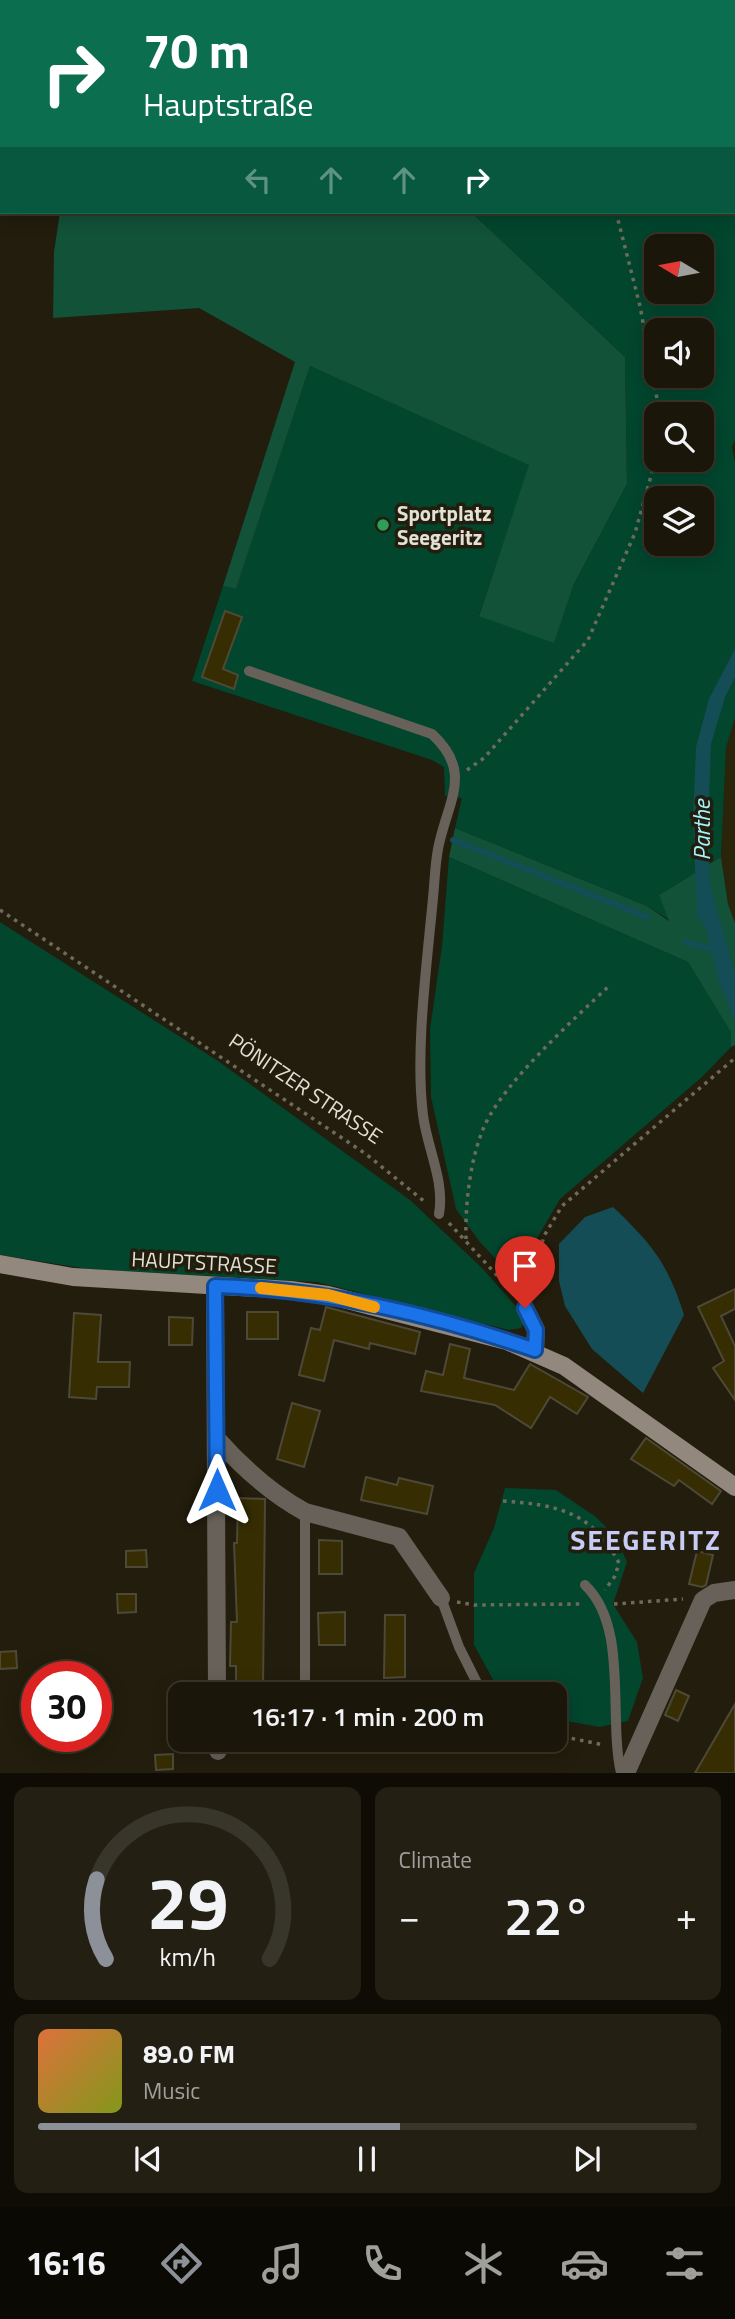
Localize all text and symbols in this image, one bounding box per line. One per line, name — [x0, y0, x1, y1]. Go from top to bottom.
text: 70 m — [143, 12, 250, 87]
icon: right — [28, 28, 119, 119]
text: Hauptstraße — [143, 80, 313, 128]
icon: left — [239, 161, 277, 199]
icon: ahead — [312, 161, 350, 199]
icon: ahead — [385, 161, 423, 199]
icon: right — [458, 161, 496, 199]
north arrow — [644, 234, 714, 304]
map controls — [644, 234, 714, 556]
button: sound — [644, 318, 714, 388]
button: search — [644, 402, 714, 472]
button: layers — [644, 486, 714, 556]
place label: Sportplatz Seegeritz — [397, 497, 491, 553]
marker: Sportplatz Seegeritz — [375, 517, 391, 533]
water label: Parthe — [684, 798, 719, 860]
street label: PÖNITZER STRASSE — [223, 1025, 389, 1151]
pin — [495, 1236, 555, 1308]
street label: HAUPTSTRASSE — [130, 1242, 278, 1282]
icon: arrive — [506, 1247, 544, 1285]
position arrow — [180, 1453, 254, 1527]
district label: SEEGERITZ — [570, 1518, 722, 1561]
speed limit sign: 30 — [21, 1661, 112, 1752]
text: 16:17 · 1 min · 200 m — [251, 1697, 484, 1736]
text: Climate — [399, 1842, 472, 1877]
text: 29 — [146, 1848, 228, 1958]
text: 22° — [504, 1876, 591, 1955]
text: − — [399, 1887, 420, 1945]
text: + — [676, 1887, 697, 1945]
text: km/h — [159, 1938, 216, 1976]
text: 89.0 FM — [143, 2034, 235, 2073]
text: Music — [143, 2073, 200, 2108]
icon: previous — [129, 2140, 167, 2178]
icon: pause — [348, 2140, 386, 2178]
icon: next — [568, 2140, 606, 2178]
text: 16:16 — [26, 2239, 106, 2287]
icon: directions — [157, 2239, 206, 2288]
icon: music — [258, 2239, 307, 2288]
icon: phone — [358, 2239, 407, 2288]
icon: climate — [459, 2239, 508, 2288]
icon: car — [560, 2239, 609, 2288]
icon: filters — [660, 2239, 709, 2288]

